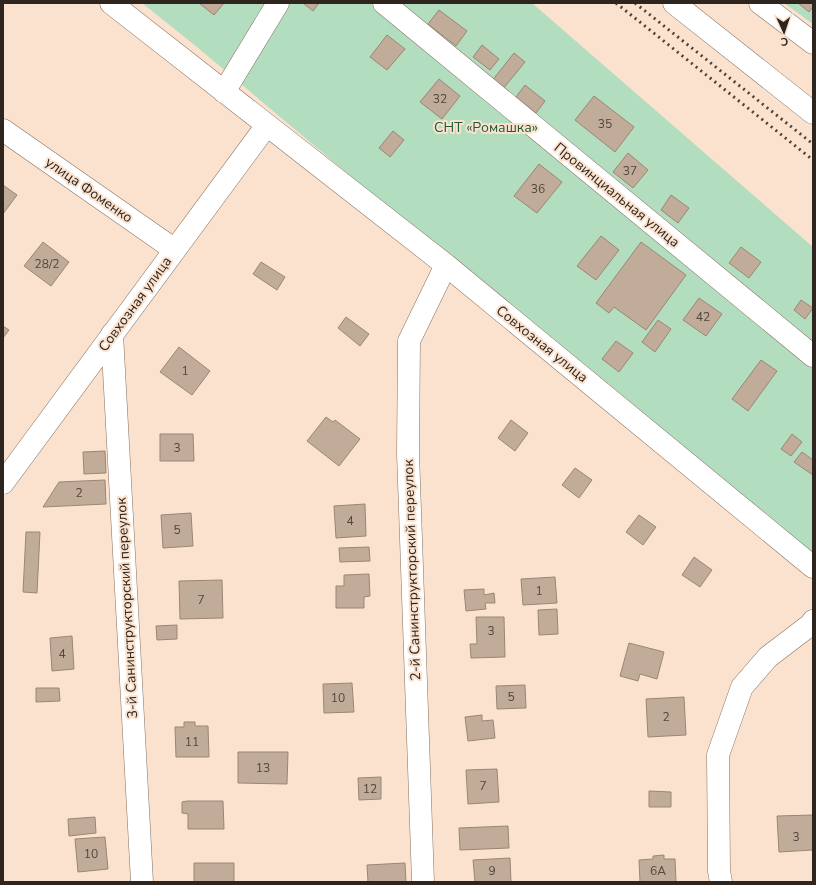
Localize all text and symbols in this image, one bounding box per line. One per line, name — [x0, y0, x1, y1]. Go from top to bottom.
north arrow — [764, 12, 804, 52]
text: С — [780, 34, 789, 49]
house number: 32 — [433, 91, 447, 107]
house number: 35 — [598, 116, 612, 132]
park label: СНТ «Ромашка» — [434, 118, 538, 137]
street label: Провинциальная улица — [550, 138, 684, 252]
street label: улица Фоменко — [41, 153, 137, 227]
house number: 37 — [623, 163, 637, 179]
house number: 36 — [531, 181, 545, 197]
street label: Совхозная улица — [94, 253, 176, 355]
house number: 28/2 — [35, 256, 60, 272]
street label: Совхозная улица — [492, 301, 592, 387]
house number: 42 — [696, 309, 710, 325]
house number: 1 — [181, 363, 189, 379]
house number: 3 — [173, 440, 181, 456]
street label: 2-й Санинструкторский переулок — [399, 458, 425, 681]
house number: 2 — [75, 485, 83, 501]
street label: 3-й Санинструкторский переулок — [112, 496, 142, 719]
house number: 4 — [346, 513, 354, 529]
house number: 5 — [173, 522, 181, 538]
house number: 1 — [535, 583, 543, 599]
house number: 7 — [197, 592, 205, 608]
house number: 3 — [487, 623, 495, 639]
house number: 4 — [58, 646, 66, 662]
house number: 5 — [507, 689, 515, 705]
house number: 10 — [331, 690, 345, 706]
house number: 2 — [662, 709, 670, 725]
house number: 11 — [185, 734, 199, 750]
house number: 13 — [256, 760, 270, 776]
house number: 7 — [479, 778, 487, 794]
house number: 12 — [363, 781, 377, 797]
house number: 3 — [792, 829, 800, 845]
house number: 10 — [84, 846, 98, 862]
house number: 9 — [488, 863, 496, 879]
house number: 6А — [650, 863, 666, 879]

